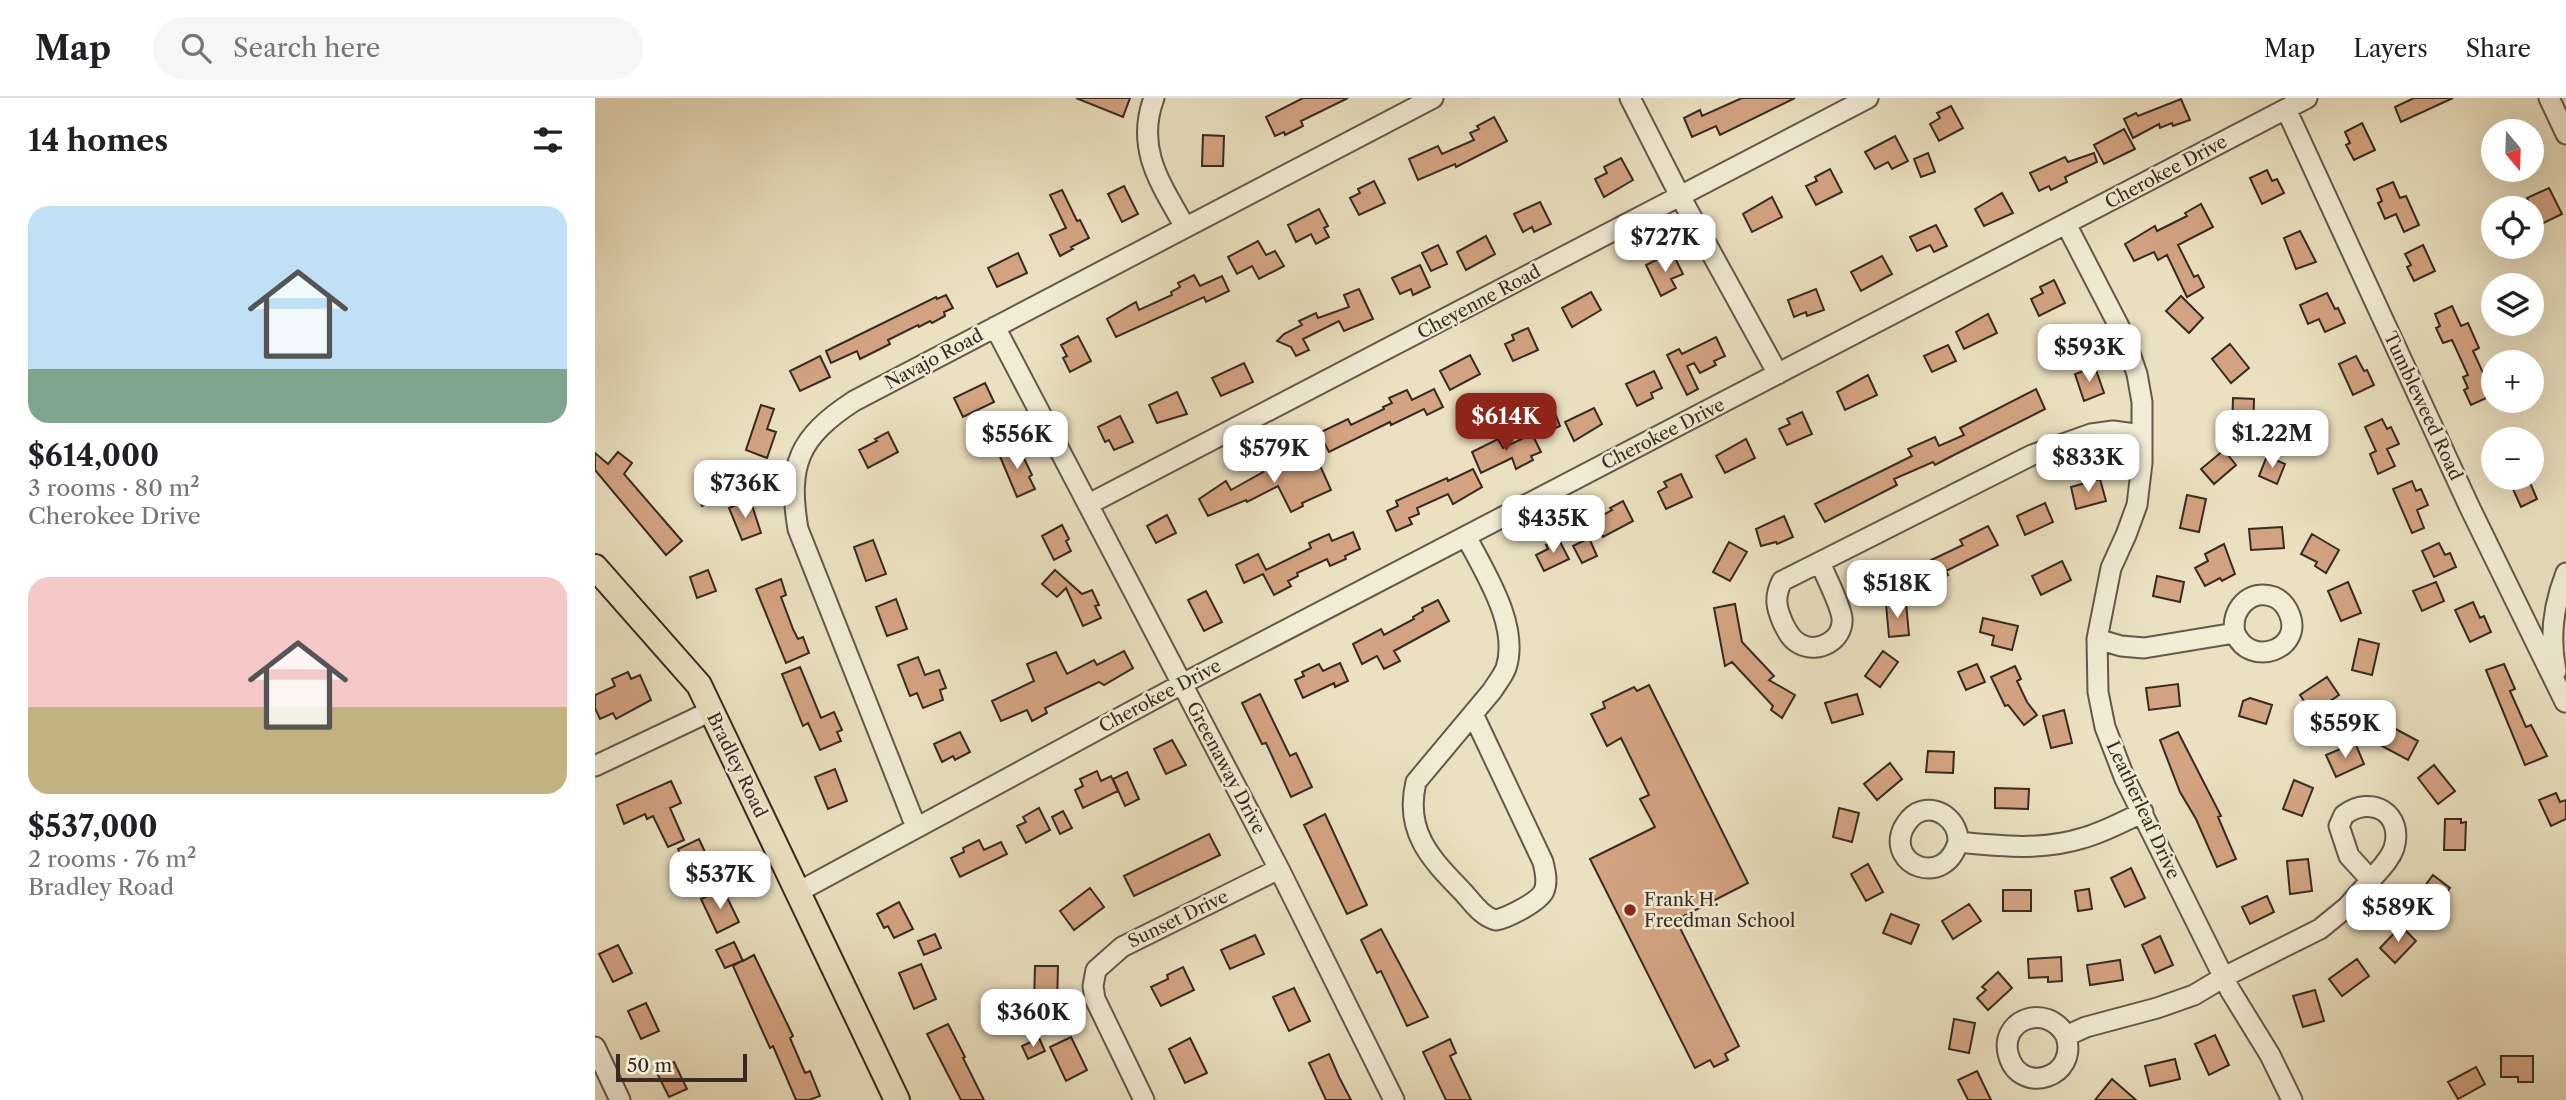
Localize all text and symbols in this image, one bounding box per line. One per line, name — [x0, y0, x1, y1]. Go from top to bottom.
search box — [153, 17, 643, 80]
text: Map — [35, 28, 111, 69]
icon: search — [177, 29, 215, 67]
text: Search here — [233, 32, 380, 64]
text: Map — [2264, 34, 2315, 63]
text: Layers — [2353, 34, 2428, 63]
text: Share — [2466, 34, 2531, 63]
north arrow — [2481, 119, 2545, 182]
map controls — [2481, 119, 2544, 490]
icon: filters — [529, 121, 567, 159]
text: 14 homes — [28, 122, 168, 159]
street label: Cherokee Drive — [2101, 131, 2231, 213]
button: locate — [2481, 196, 2544, 259]
pin: $727K — [1616, 214, 1714, 274]
text: $727K — [1631, 223, 1699, 251]
icon: home — [235, 251, 361, 377]
street label: Cheyenne Road — [1414, 260, 1544, 344]
button: layers — [2481, 273, 2544, 336]
street label: Navajo Road — [881, 324, 987, 394]
pin: $593K — [2040, 324, 2138, 384]
street label: Tumbleweed Road — [2379, 328, 2467, 484]
text: $593K — [2054, 333, 2124, 361]
button: + — [2481, 350, 2544, 413]
pin: $614K — [1457, 394, 1555, 453]
street label: Cherokee Drive — [1598, 394, 1728, 474]
text: $614K — [1472, 402, 1540, 430]
pin: $1.22M — [2215, 410, 2329, 470]
pin: $556K — [968, 412, 1066, 471]
text: $1.22M — [2231, 419, 2313, 447]
text: $556K — [982, 420, 1052, 448]
pin: $579K — [1225, 426, 1323, 485]
button: − — [2481, 427, 2544, 490]
text: $579K — [1239, 434, 1309, 462]
pin: $833K — [2039, 434, 2137, 494]
text: $614,000 — [28, 437, 159, 474]
text: $833K — [2052, 443, 2124, 471]
pin: $736K — [696, 460, 794, 520]
text: $736K — [710, 469, 780, 497]
text: 3 rooms · 80 m² — [28, 474, 200, 502]
pin: $435K — [1504, 496, 1602, 555]
text: Cherokee Drive — [28, 502, 201, 530]
text: $435K — [1518, 504, 1588, 532]
pin: $518K — [1848, 560, 1946, 620]
text: $518K — [1863, 569, 1931, 597]
icon: home — [235, 622, 361, 748]
street label: Cherokee Drive — [1095, 655, 1225, 737]
street label: Greenaway Drive — [1182, 698, 1270, 838]
pin: $559K — [2296, 700, 2394, 760]
street label: Bradley Road — [702, 709, 772, 821]
text: $559K — [2310, 709, 2380, 737]
street label: Leatherleaf Drive — [2101, 738, 2185, 882]
text: $537,000 — [28, 808, 158, 845]
text: 2 rooms · 76 m² — [28, 845, 196, 873]
pin: $537K — [671, 852, 769, 911]
text: $537K — [686, 860, 754, 888]
text: Bradley Road — [28, 873, 174, 901]
pin: $589K — [2349, 884, 2447, 944]
street label: Sunset Drive — [1124, 885, 1232, 953]
place label: Frank H. Freedman School — [1644, 889, 1795, 932]
text: $589K — [2362, 893, 2434, 921]
marker: Frank H. Freedman School — [1622, 902, 1638, 918]
pin: $360K — [984, 990, 1082, 1049]
text: $360K — [997, 998, 1069, 1026]
scale bar — [616, 1051, 747, 1083]
text: 50 m — [627, 1054, 672, 1077]

